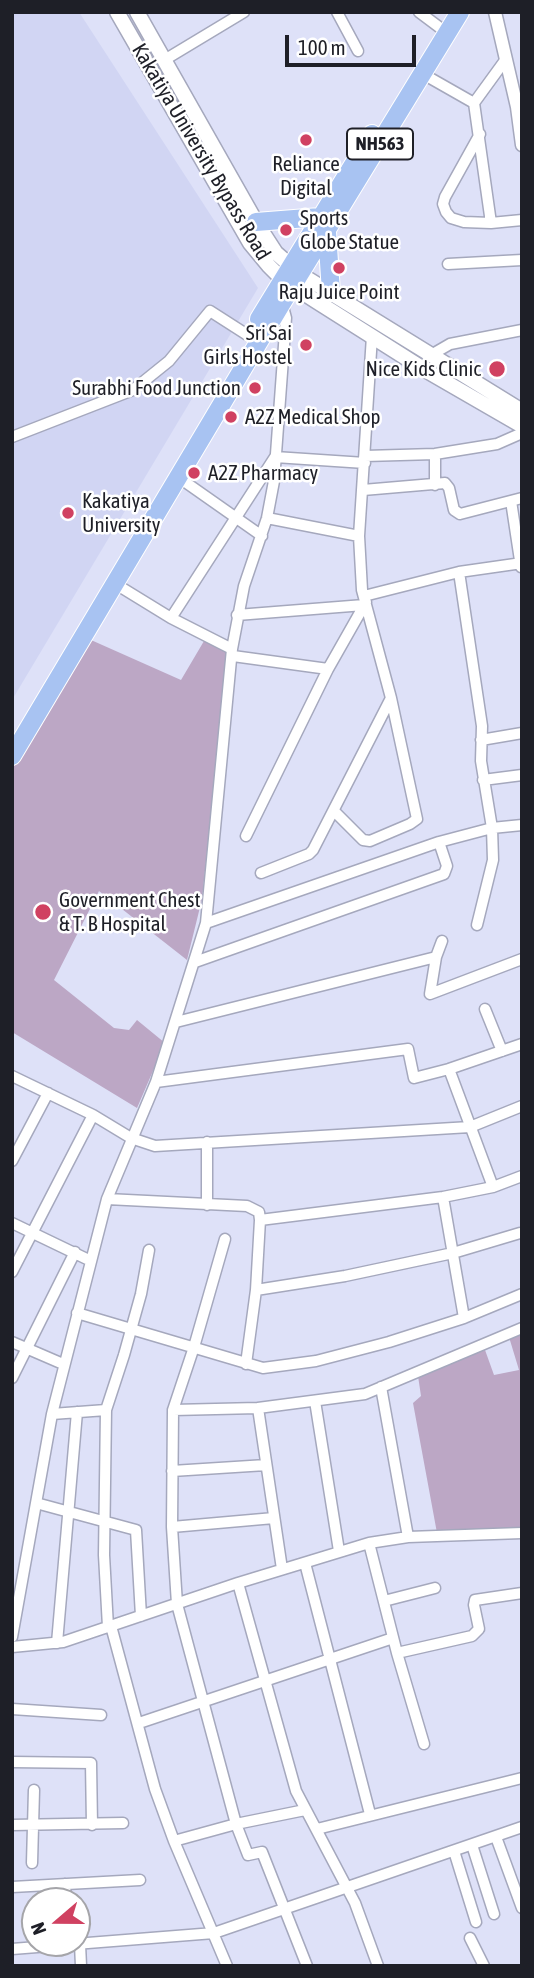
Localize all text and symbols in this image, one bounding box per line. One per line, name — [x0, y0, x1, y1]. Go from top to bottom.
scale bar — [289, 21, 420, 65]
text: 100 m — [298, 35, 346, 59]
street label: Kakatiya University Bypass Road — [126, 39, 276, 265]
road number: NH563 — [347, 128, 413, 160]
marker: Reliance Digital — [298, 132, 314, 148]
place label: Reliance Digital — [272, 151, 340, 201]
place label: Sports Globe Statue — [300, 205, 399, 255]
marker: Sports Globe Statue — [278, 222, 294, 238]
marker: Raju Juice Point — [331, 260, 347, 276]
place label: Raju Juice Point — [278, 279, 400, 305]
place label: Sri Sai Girls Hostel — [204, 320, 292, 370]
marker: Sri Sai Girls Hostel — [298, 337, 314, 353]
place label: Nice Kids Clinic — [366, 356, 481, 382]
marker: Nice Kids Clinic — [487, 359, 507, 379]
place label: Surabhi Food Junction — [72, 375, 241, 401]
marker: Surabhi Food Junction — [247, 380, 263, 396]
place label: A2Z Medical Shop — [245, 404, 381, 430]
marker: A2Z Medical Shop — [223, 409, 239, 425]
place label: A2Z Pharmacy — [208, 460, 318, 486]
marker: A2Z Pharmacy — [186, 465, 202, 481]
place label: Kakatiya University — [82, 488, 161, 538]
marker: Kakatiya University — [60, 505, 76, 521]
place label: Government Chest & T. B Hospital — [59, 887, 201, 937]
marker: Government Chest & T. B Hospital — [33, 902, 53, 922]
north arrow — [21, 1887, 91, 1957]
text: N — [26, 1919, 50, 1938]

